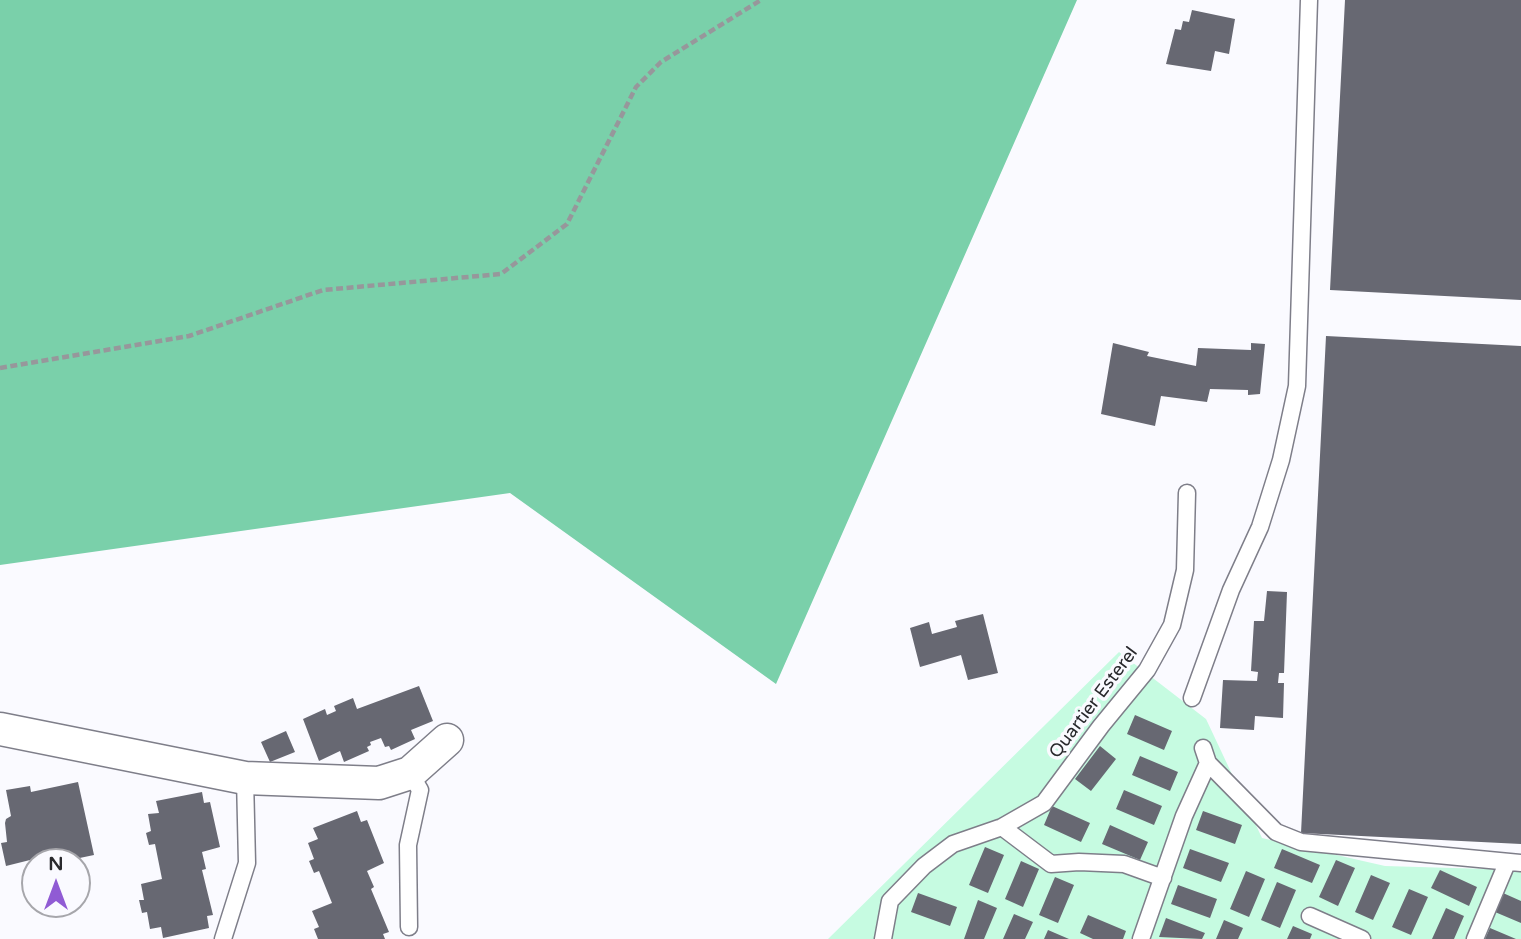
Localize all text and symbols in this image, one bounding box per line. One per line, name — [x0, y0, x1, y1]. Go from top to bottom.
street label: Quartier Esterel — [1045, 643, 1143, 763]
north arrow — [21, 848, 91, 918]
text: N — [48, 853, 64, 875]

